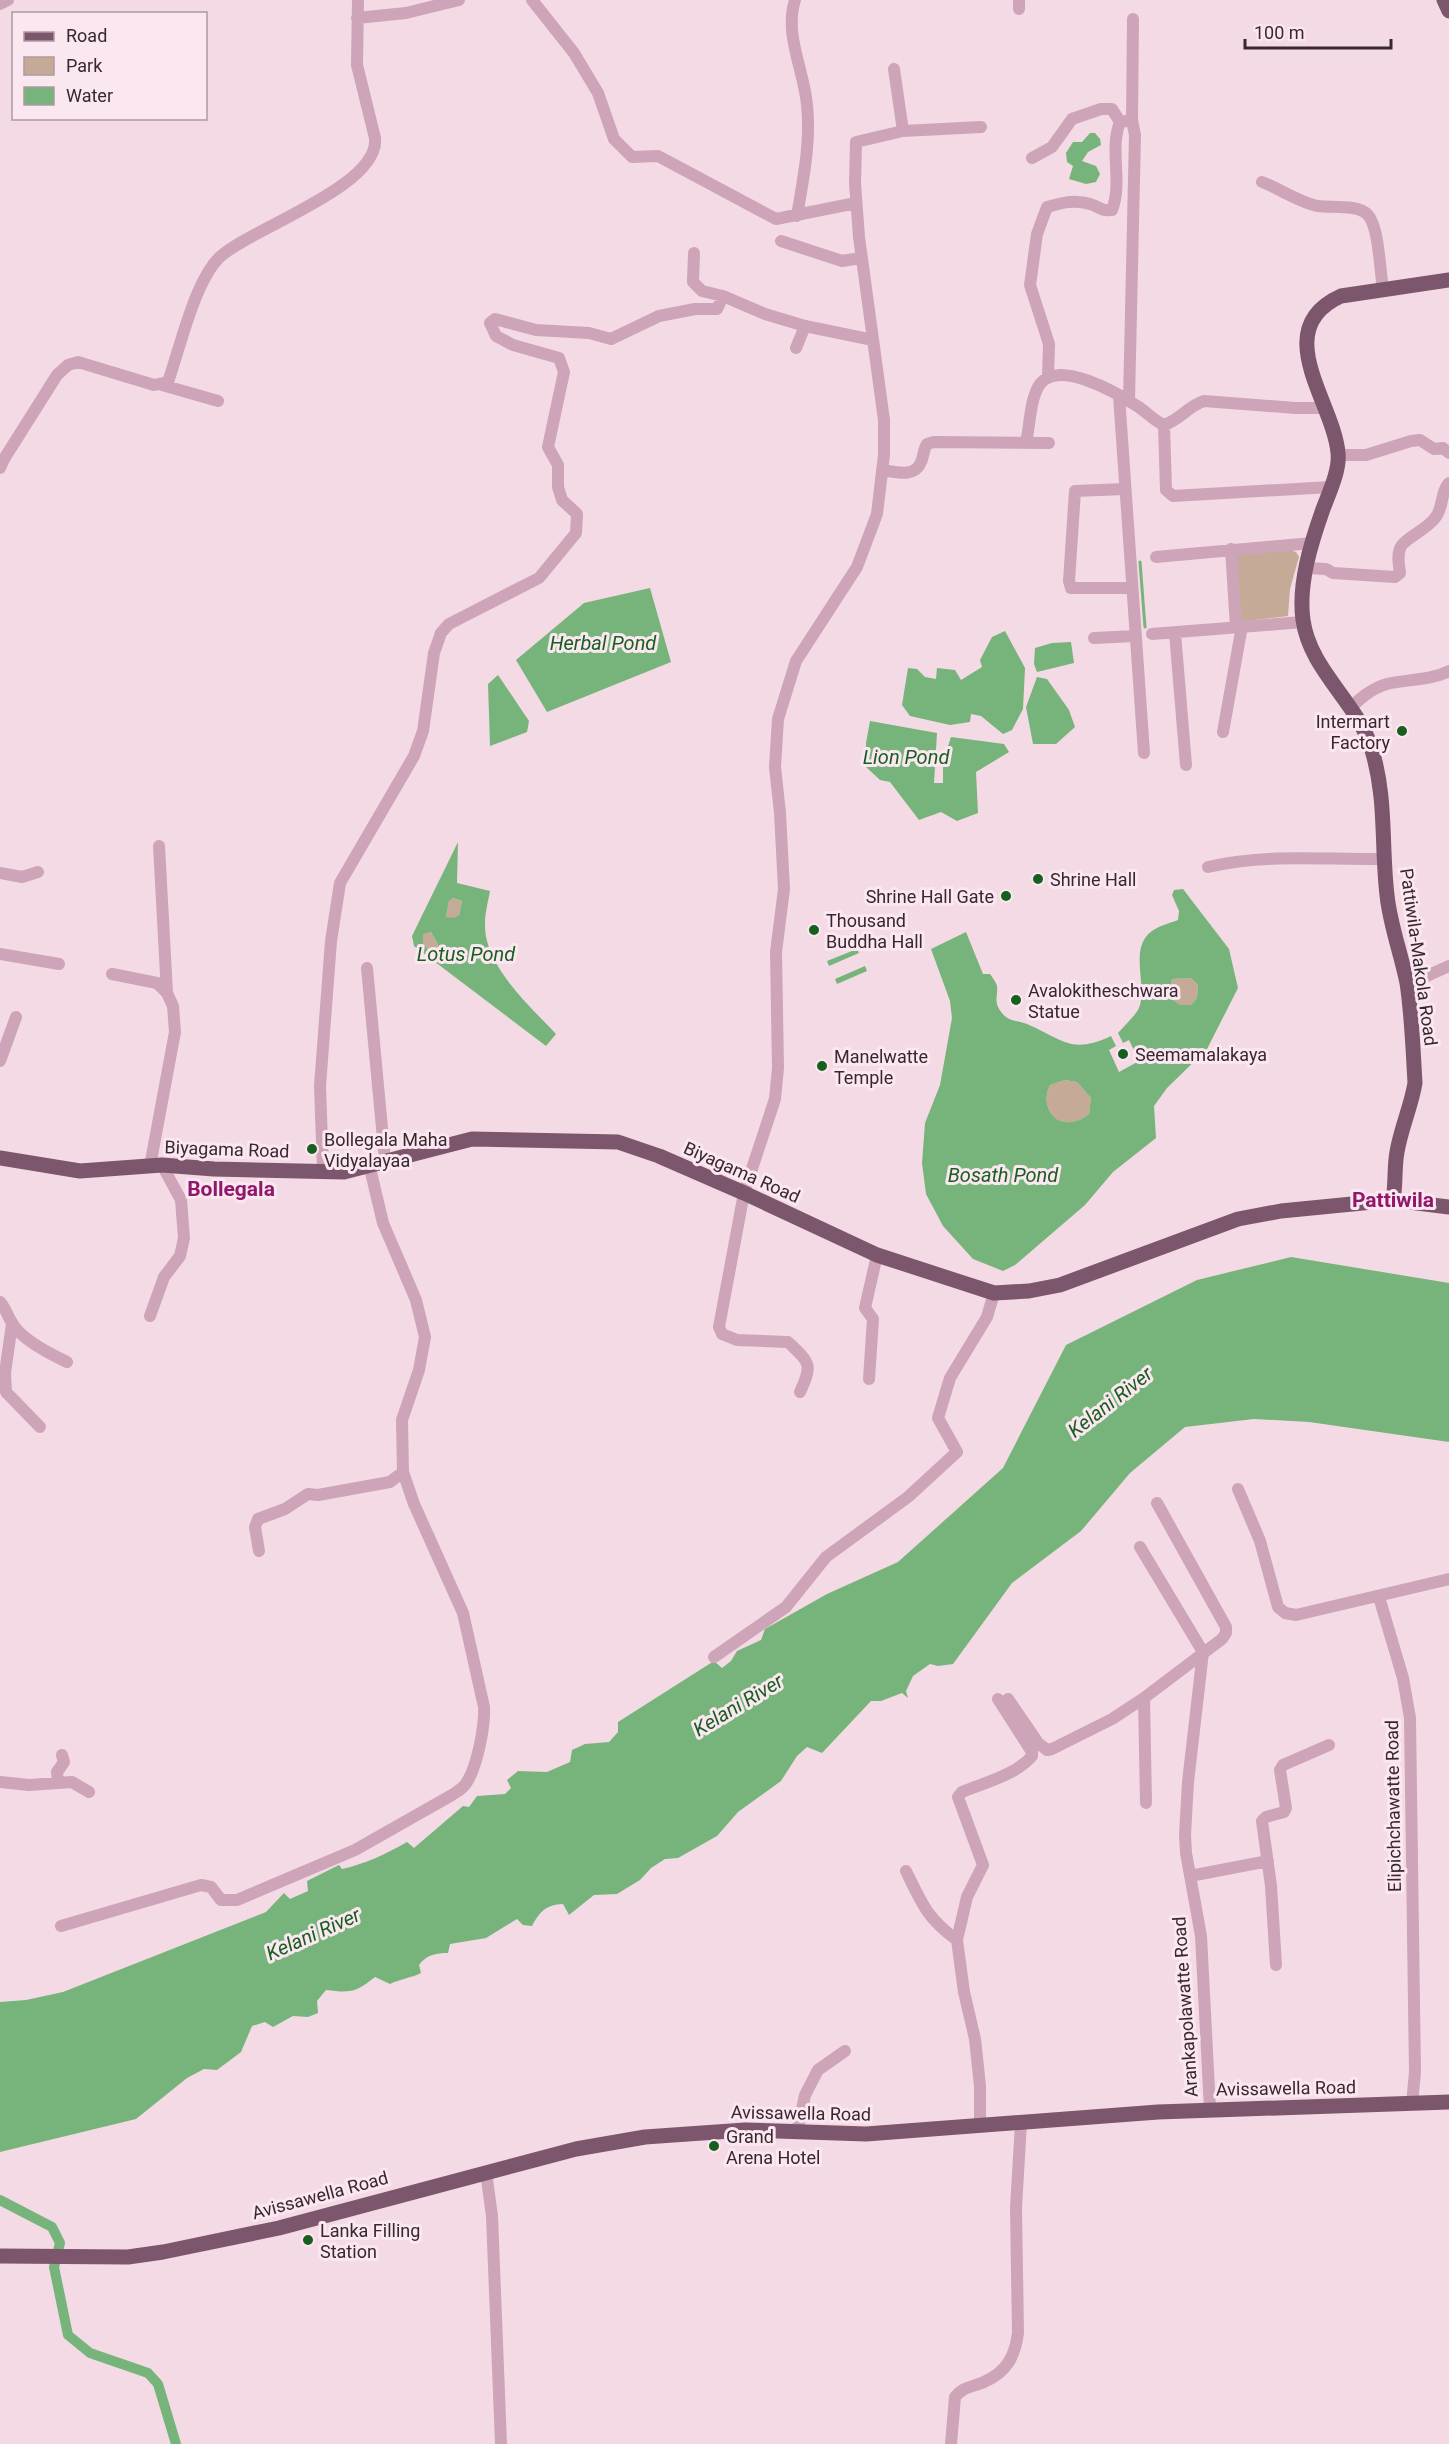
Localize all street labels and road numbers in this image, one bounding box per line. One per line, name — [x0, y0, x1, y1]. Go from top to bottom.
street label: Pattiwila-Makola Road — [1396, 867, 1442, 1047]
street label: Biyagama Road — [164, 1136, 290, 1162]
street label: Biyagama Road — [681, 1137, 803, 1207]
street label: Elipichchawatte Road — [1381, 1720, 1405, 1892]
street label: Arankapolawatte Road — [1168, 1916, 1202, 2098]
street label: Avissawella Road — [1216, 2076, 1356, 2100]
street label: Avissawella Road — [731, 2101, 871, 2125]
street label: Avissawella Road — [250, 2167, 390, 2223]

